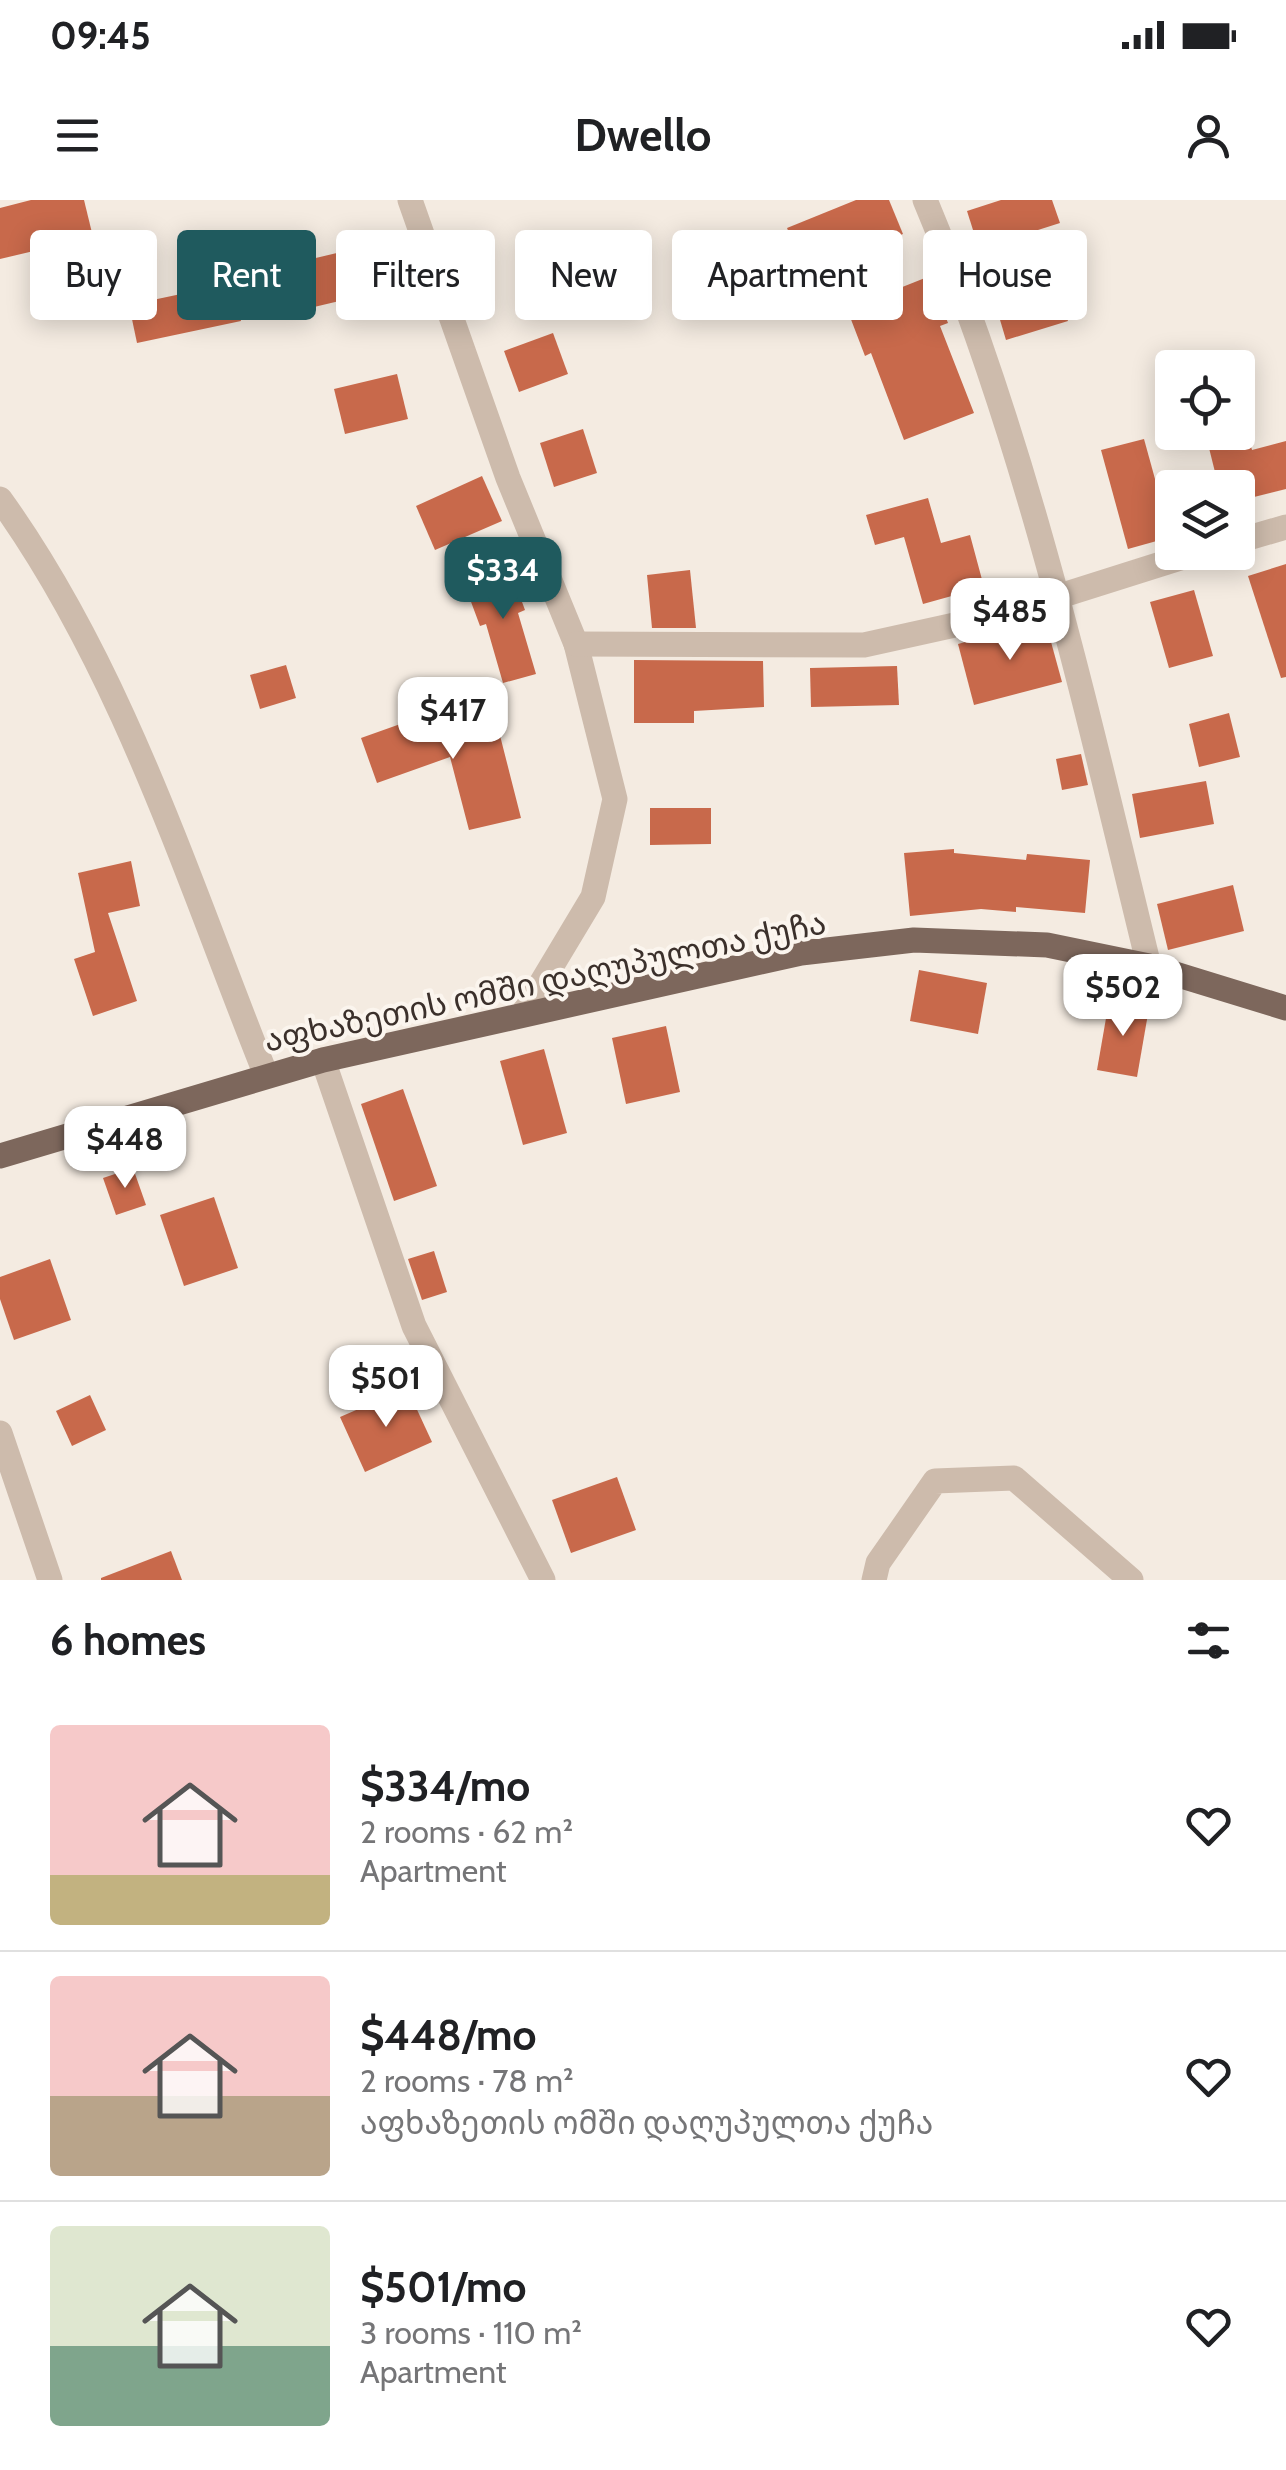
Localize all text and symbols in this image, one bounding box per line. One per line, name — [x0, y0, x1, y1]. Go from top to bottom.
text: 09:45 — [50, 12, 151, 59]
icon: menu — [50, 108, 105, 163]
text: Dwello — [574, 108, 712, 162]
icon: person — [1181, 108, 1236, 163]
chip: Buy — [30, 230, 157, 320]
chip: Rent — [177, 230, 316, 320]
chip: Filters — [336, 230, 495, 320]
chip: New — [515, 230, 652, 320]
chip: Apartment — [672, 230, 903, 320]
chip: House — [923, 230, 1087, 320]
map controls — [1155, 350, 1255, 570]
button: locate — [1155, 350, 1255, 450]
button: layers — [1155, 470, 1255, 570]
pin: $334 — [444, 537, 562, 622]
text: $334 — [467, 550, 539, 589]
pin: $485 — [951, 578, 1069, 663]
text: $485 — [973, 591, 1047, 630]
pin: $417 — [394, 677, 512, 762]
text: $417 — [420, 690, 486, 729]
street label: აფხაზეთის ომში დაღუპულთა ქუჩა — [261, 902, 830, 1061]
pin: $502 — [1064, 954, 1182, 1039]
text: $502 — [1085, 967, 1161, 1006]
pin: $448 — [66, 1106, 184, 1191]
text: $448 — [86, 1119, 164, 1158]
pin: $501 — [327, 1345, 445, 1430]
text: $501 — [351, 1358, 421, 1397]
icon: filters — [1181, 1613, 1236, 1668]
text: 6 homes — [50, 1614, 206, 1666]
text: $334/mo — [360, 1760, 530, 1812]
icon: home — [130, 1765, 250, 1885]
icon: heart — [1181, 1798, 1236, 1853]
text: 2 rooms · 62 m² — [360, 1812, 573, 1851]
text: Apartment — [360, 1851, 507, 1890]
text: $448/mo — [360, 2009, 536, 2061]
icon: home — [130, 2016, 250, 2136]
icon: heart — [1181, 2049, 1236, 2104]
text: 2 rooms · 78 m² — [360, 2061, 574, 2100]
text: აფხაზეთის ომში დაღუპულთა ქუჩა — [360, 2103, 933, 2142]
text: $501/mo — [360, 2261, 527, 2313]
icon: home — [130, 2266, 250, 2386]
icon: heart — [1181, 2299, 1236, 2354]
text: 3 rooms · 110 m² — [360, 2313, 582, 2352]
text: Apartment — [360, 2352, 507, 2391]

